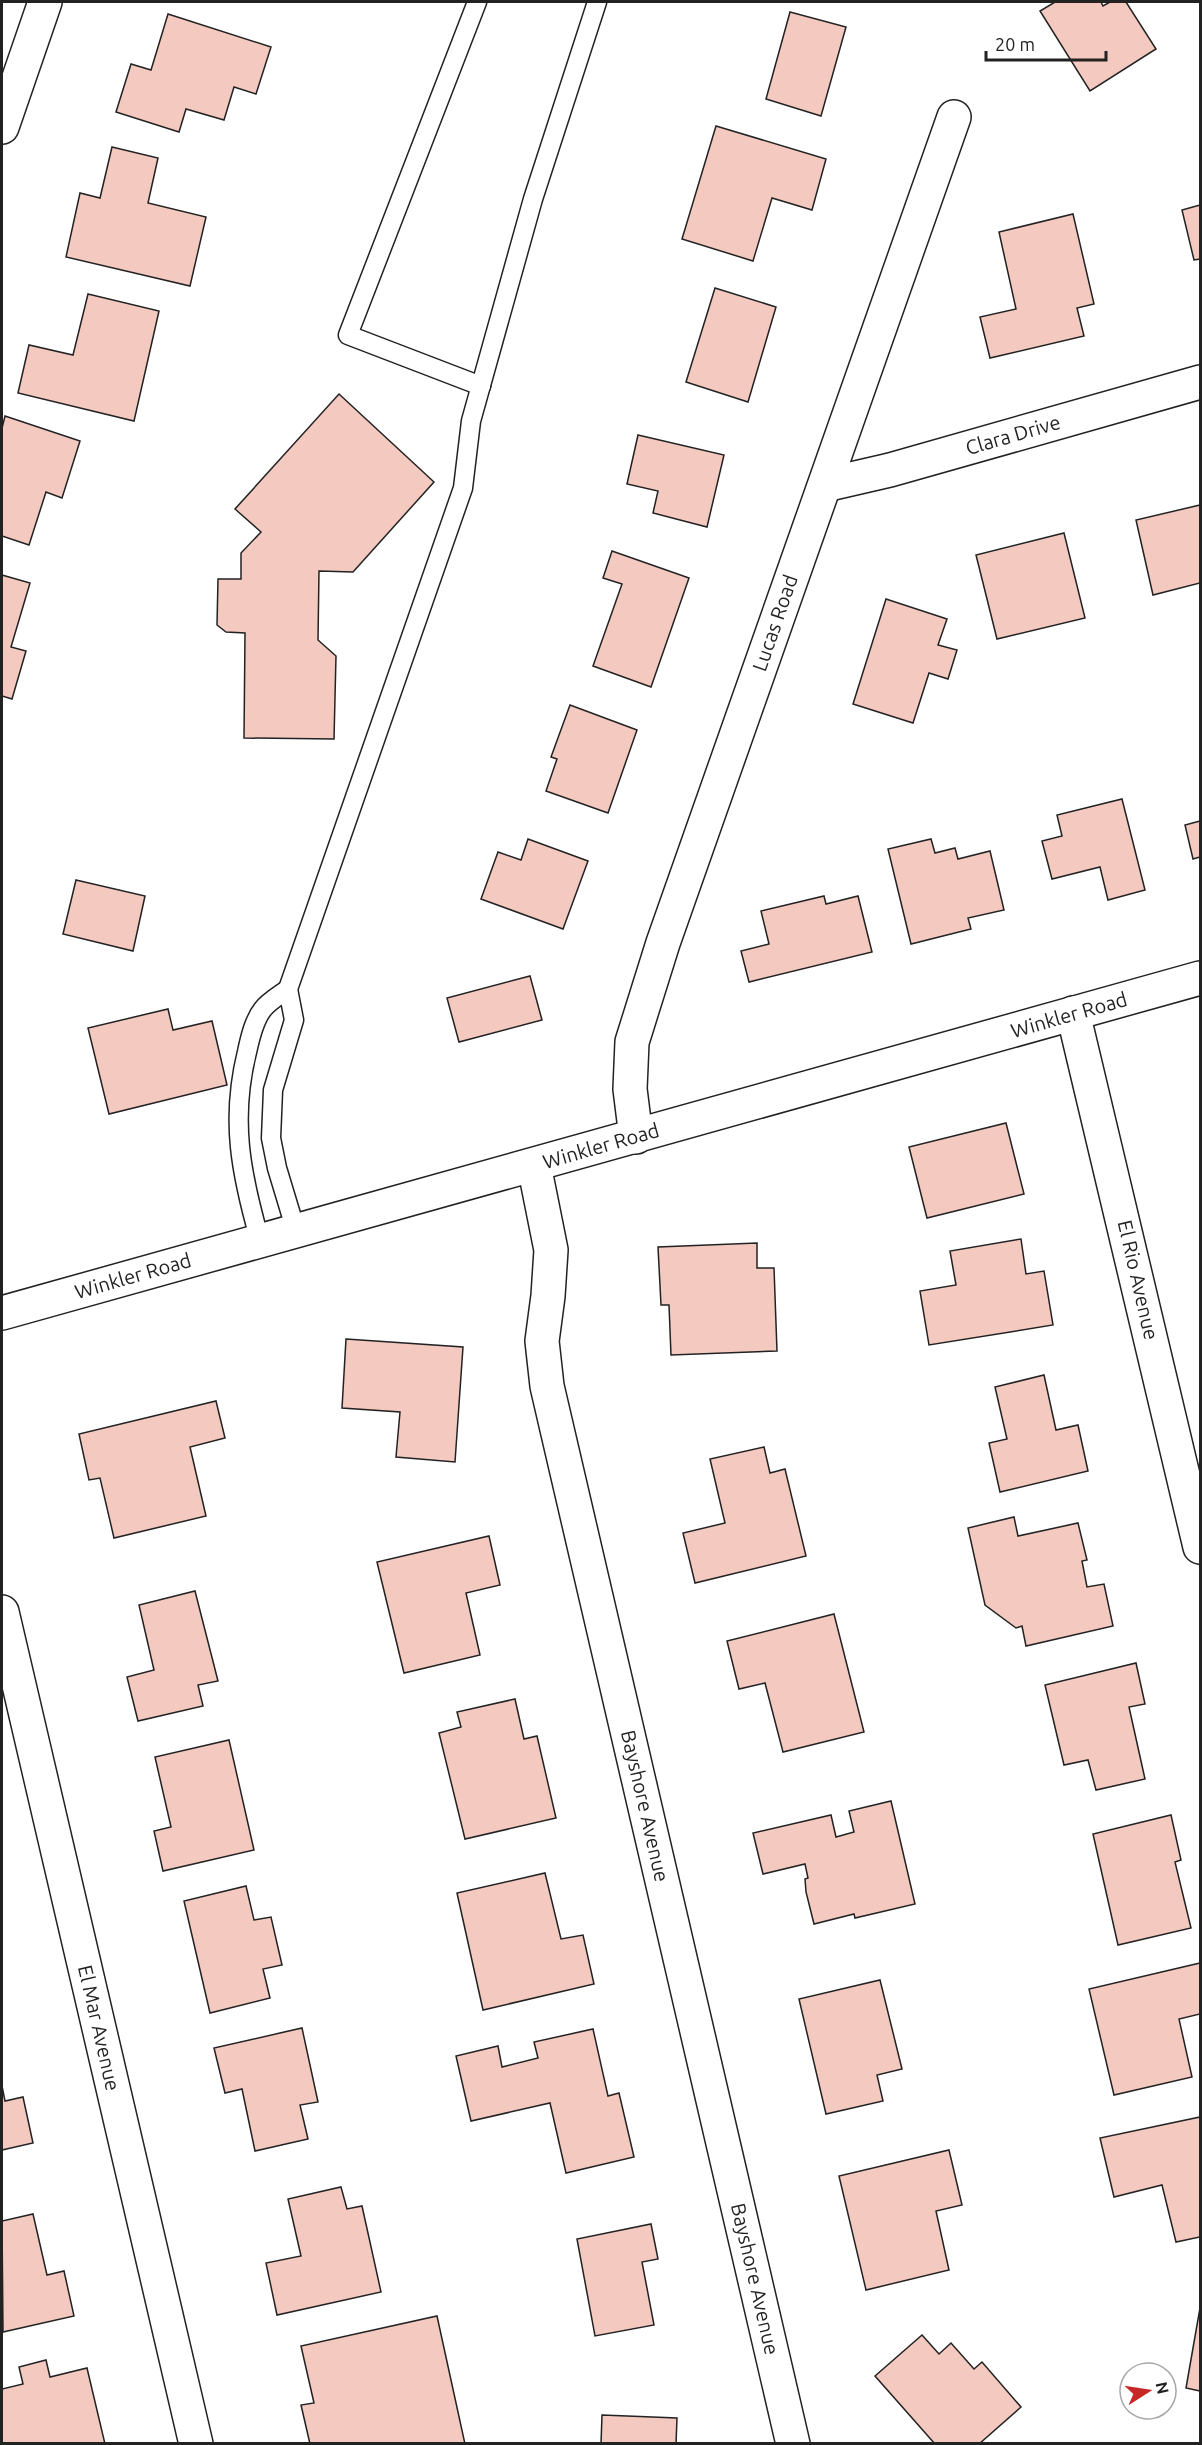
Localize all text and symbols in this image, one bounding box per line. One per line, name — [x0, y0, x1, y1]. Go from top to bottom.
scale bar — [986, 24, 1106, 62]
text: 20 m — [995, 34, 1035, 54]
street label: Clara Drive — [963, 410, 1063, 459]
street label: Lucas Road — [747, 572, 802, 674]
street label: Winkler Road — [1008, 987, 1130, 1042]
street label: Winkler Road — [540, 1118, 662, 1173]
street label: El Rio Avenue — [1114, 1218, 1163, 1342]
street label: Winkler Road — [72, 1248, 194, 1303]
street label: Bayshore Avenue — [617, 1728, 674, 1884]
street label: El Mar Avenue — [74, 1963, 125, 2093]
street label: Bayshore Avenue — [727, 2201, 784, 2357]
north arrow — [1118, 2361, 1178, 2421]
text: N — [1153, 2380, 1173, 2396]

